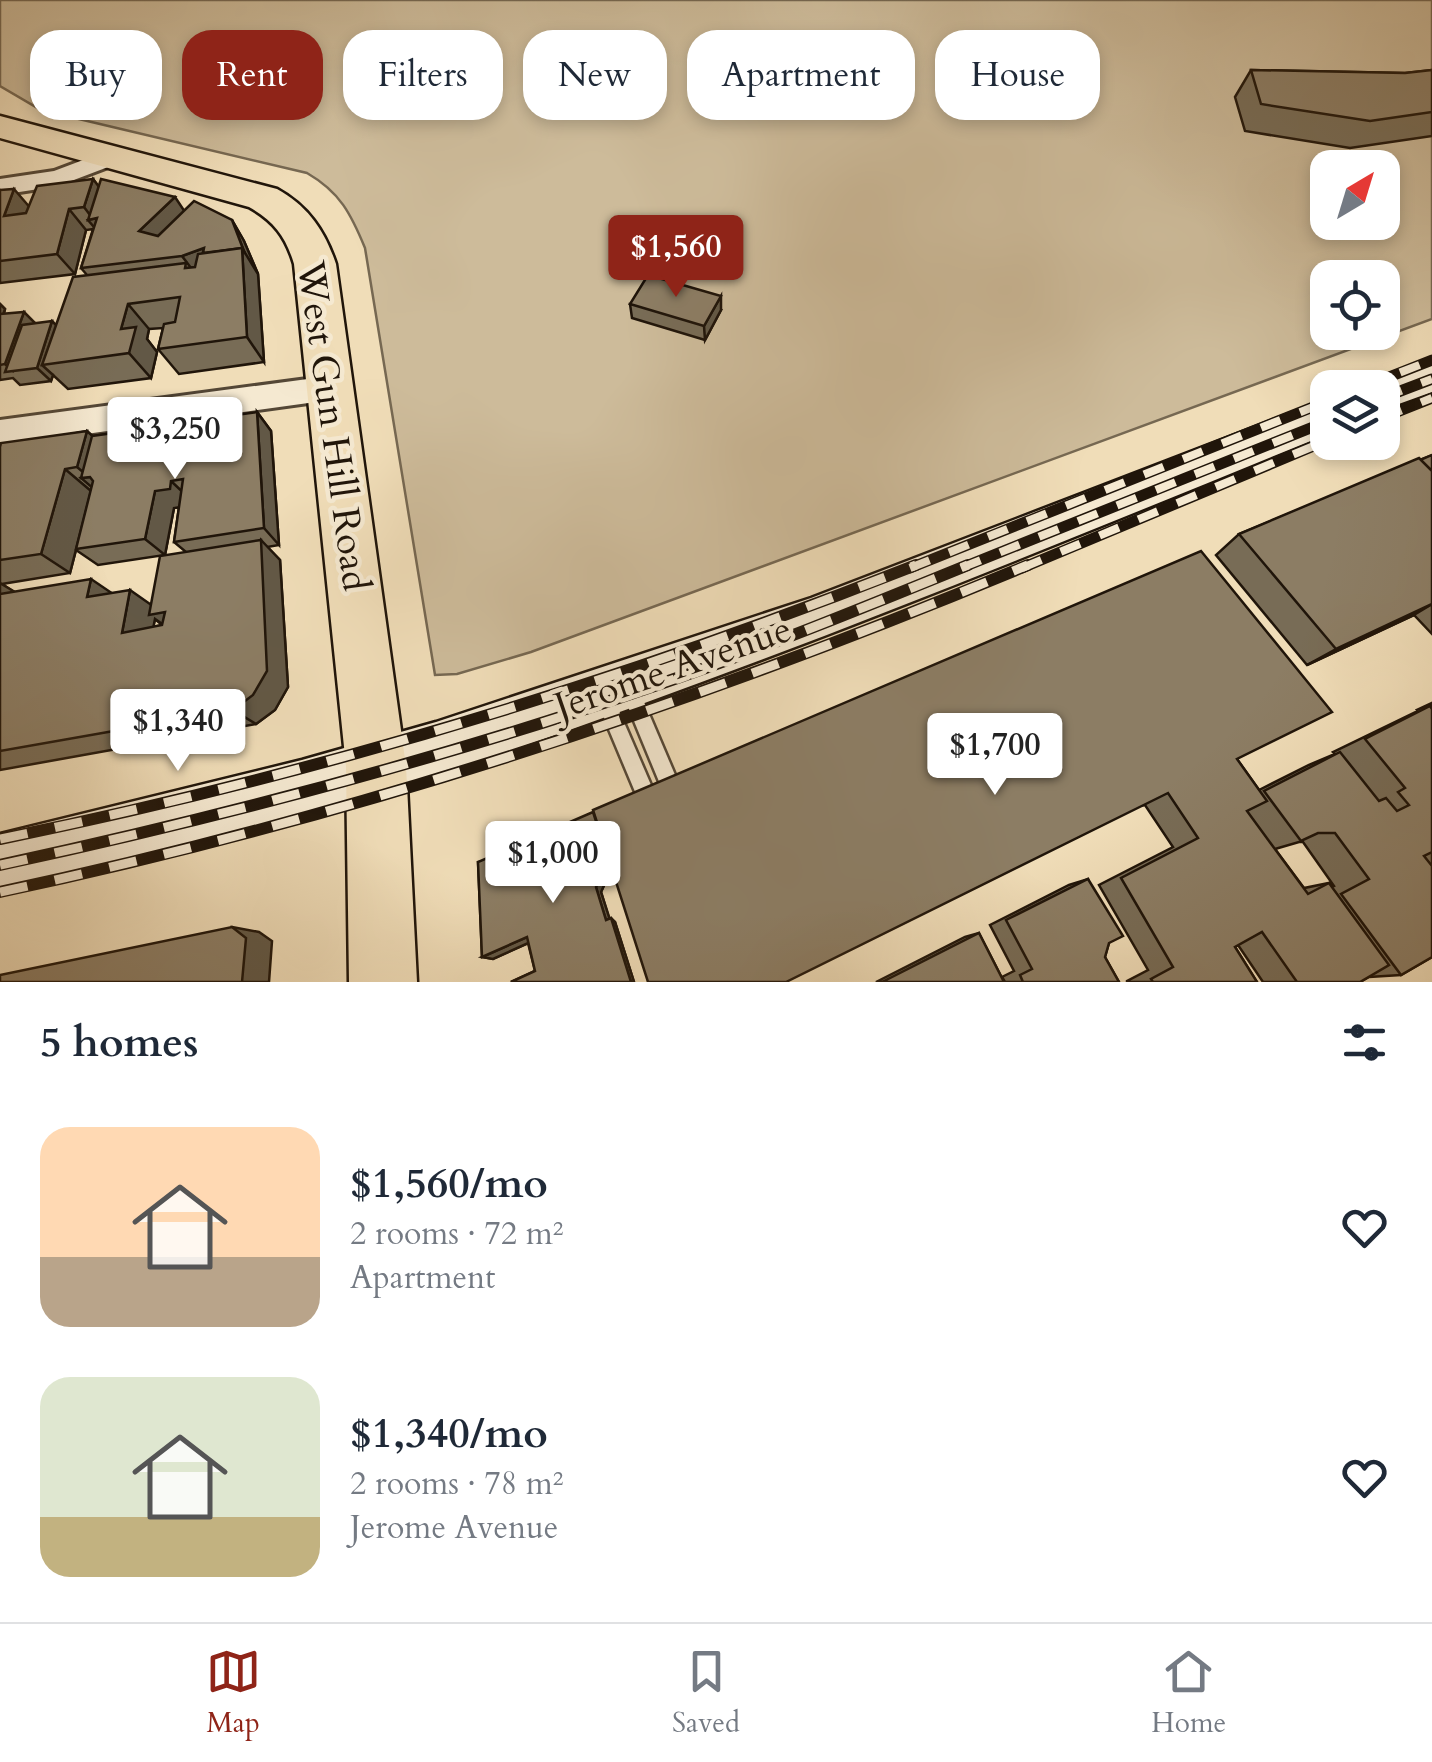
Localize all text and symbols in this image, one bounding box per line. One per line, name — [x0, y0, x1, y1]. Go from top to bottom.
chip: Buy — [30, 30, 162, 120]
chip: Rent — [182, 30, 323, 120]
chip: Filters — [343, 30, 503, 120]
chip: New — [523, 30, 667, 120]
chip: Apartment — [687, 30, 915, 120]
chip: House — [935, 30, 1100, 120]
north arrow — [1310, 150, 1400, 240]
map controls — [1310, 150, 1400, 460]
pin: $1,560 — [595, 215, 757, 300]
text: $1,560 — [630, 225, 722, 269]
street label: West Gun Hill Road — [284, 257, 382, 594]
button: locate — [1310, 260, 1400, 350]
button: layers — [1310, 370, 1400, 460]
pin: $3,250 — [94, 397, 256, 482]
text: $3,250 — [129, 407, 221, 451]
street label: Jerome Avenue — [543, 603, 798, 734]
pin: $1,340 — [97, 689, 259, 774]
text: $1,340 — [132, 699, 224, 743]
pin: $1,700 — [914, 713, 1076, 798]
text: $1,700 — [949, 723, 1041, 767]
pin: $1,000 — [472, 821, 634, 906]
text: $1,000 — [507, 831, 599, 875]
text: 5 homes — [40, 1014, 198, 1071]
icon: filters — [1337, 1015, 1392, 1070]
text: $1,560/mo — [350, 1155, 548, 1212]
icon: home — [120, 1167, 240, 1287]
icon: heart — [1337, 1200, 1392, 1255]
text: 2 rooms · 72 m² — [350, 1212, 563, 1256]
text: Apartment — [350, 1256, 495, 1300]
text: $1,340/mo — [350, 1405, 548, 1462]
icon: home — [120, 1417, 240, 1537]
icon: heart — [1337, 1450, 1392, 1505]
text: 2 rooms · 78 m² — [350, 1462, 563, 1506]
text: Jerome Avenue — [350, 1506, 558, 1550]
tab: Map — [206, 1644, 261, 1742]
tab: Saved — [672, 1644, 740, 1742]
tab: Home — [1151, 1644, 1226, 1742]

